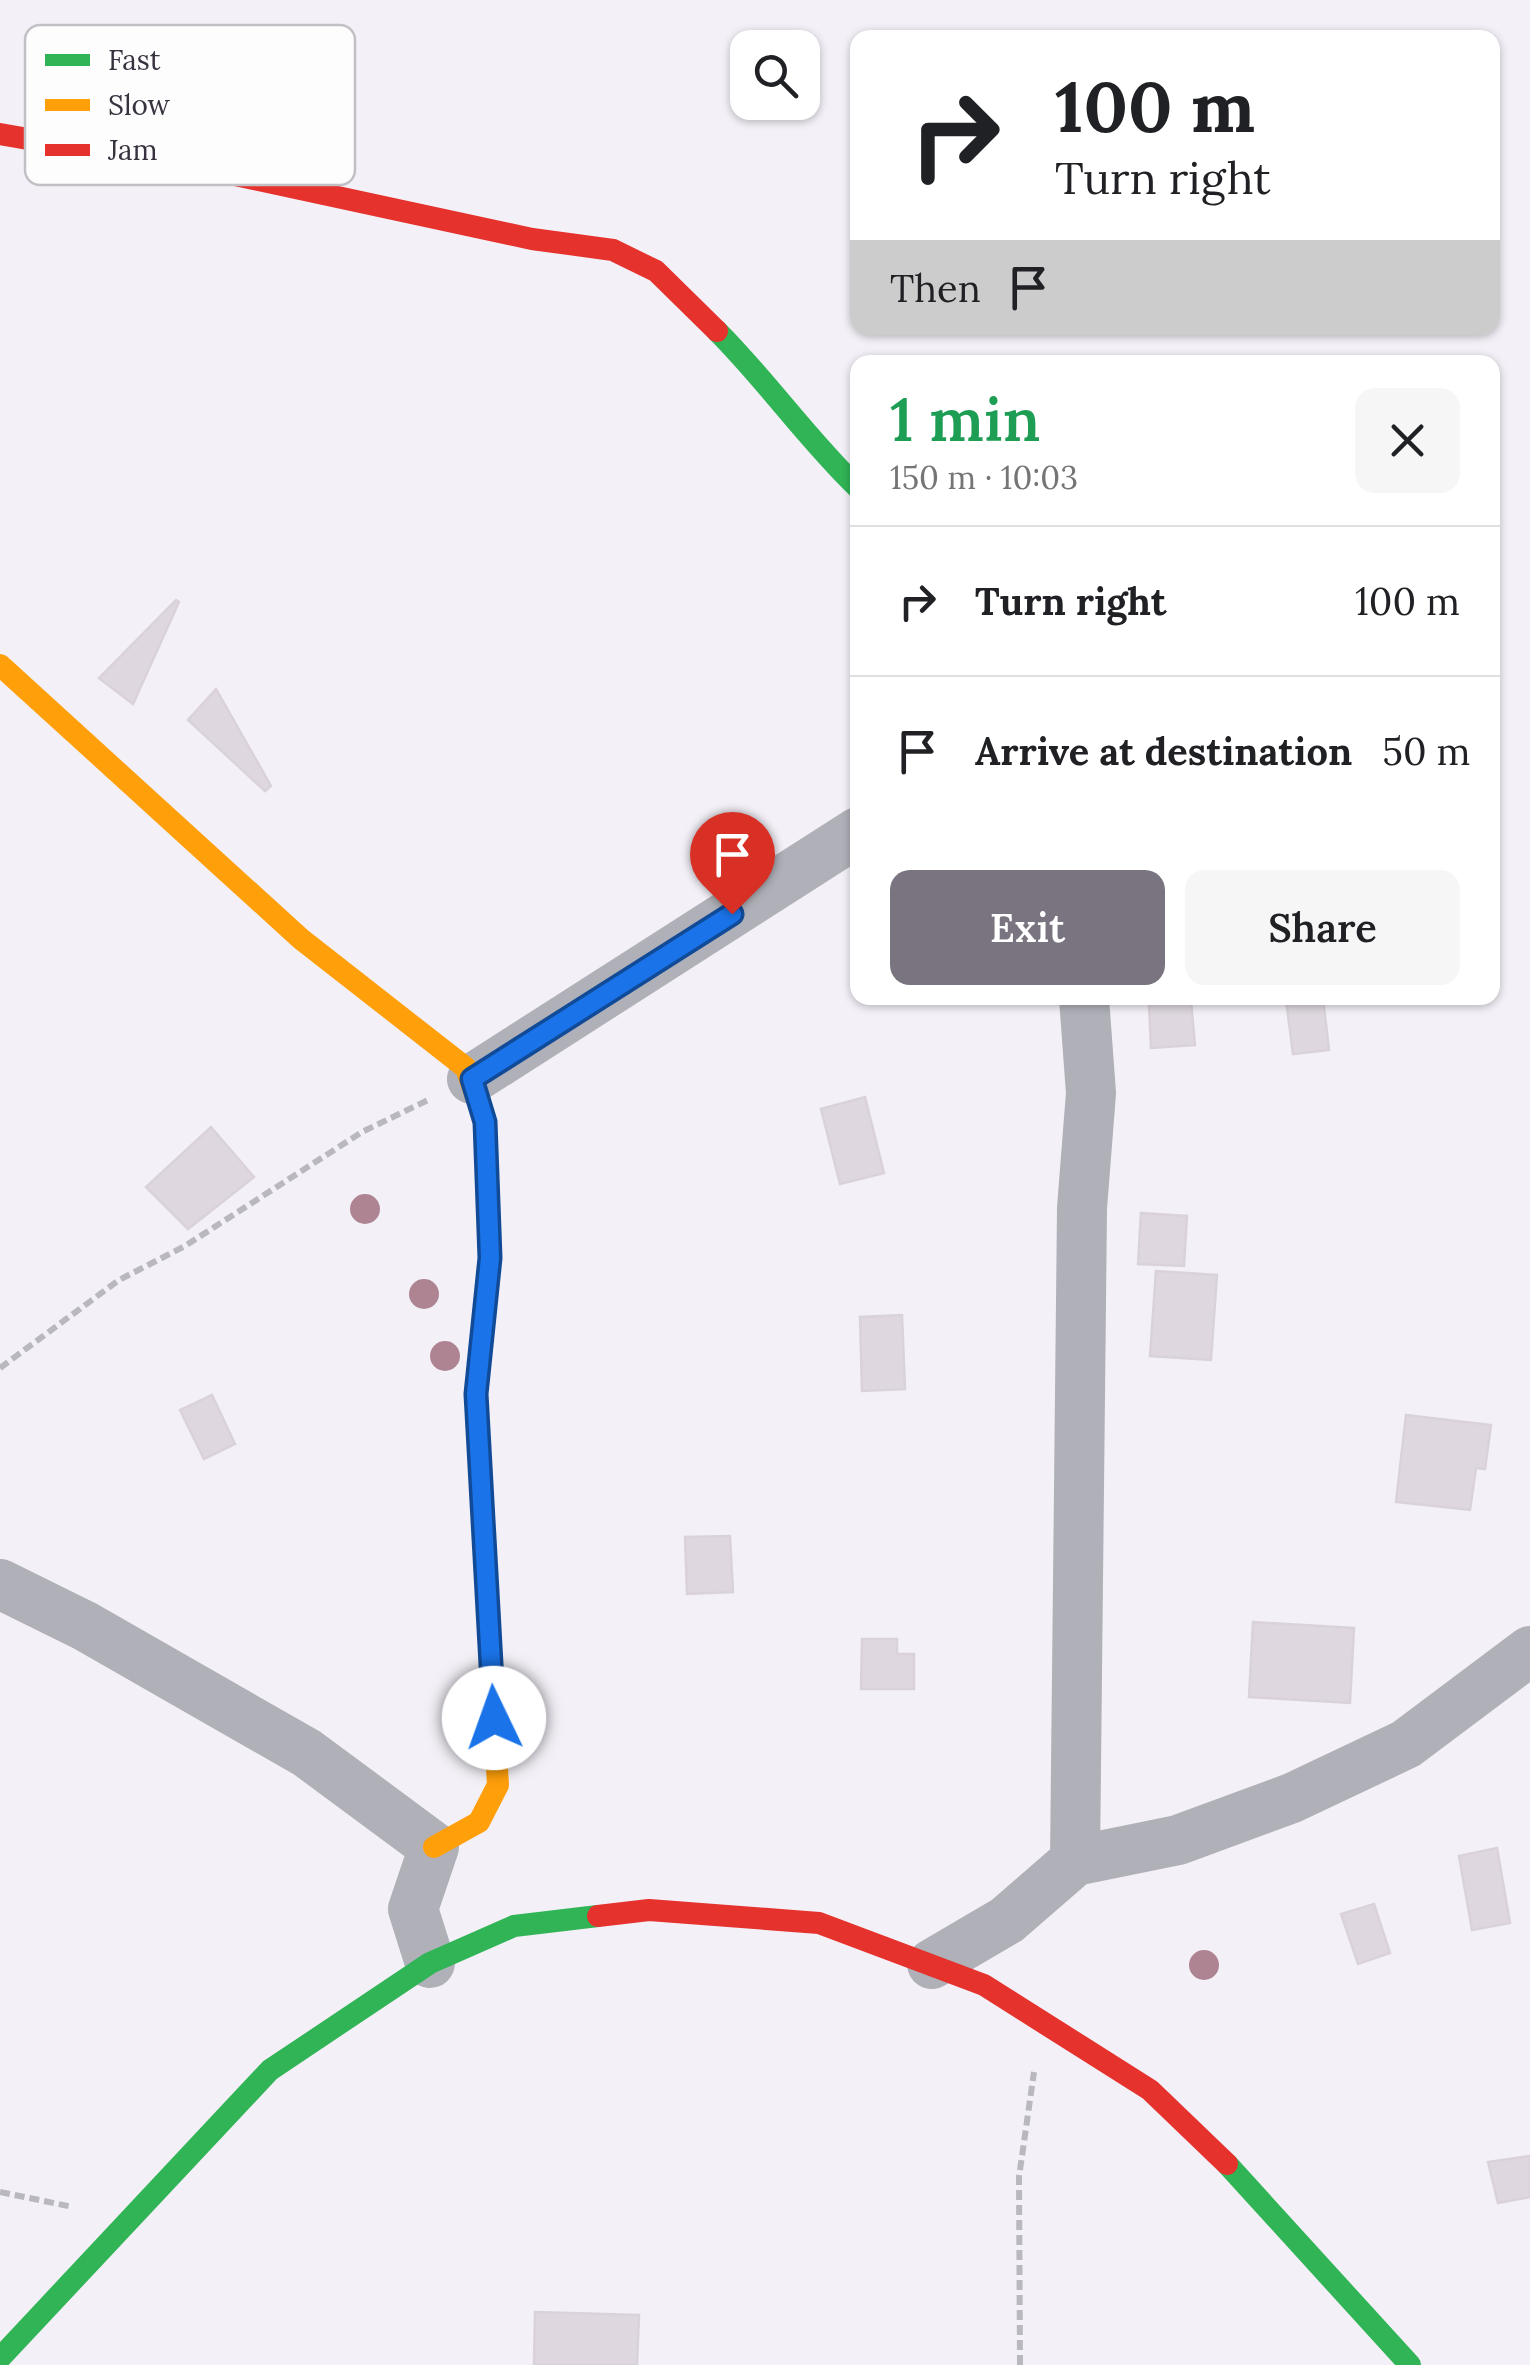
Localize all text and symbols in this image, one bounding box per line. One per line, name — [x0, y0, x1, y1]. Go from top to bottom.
legend — [25, 25, 355, 185]
map controls — [730, 30, 820, 120]
button: search — [730, 30, 820, 120]
text: Fast — [108, 42, 161, 78]
text: 100 m — [1055, 62, 1255, 151]
icon: right — [890, 70, 1020, 200]
text: Slow — [108, 87, 171, 123]
text: Jam — [107, 132, 158, 168]
text: Turn right — [1055, 149, 1271, 206]
icon: arrive — [1001, 260, 1056, 315]
text: Then — [890, 264, 981, 312]
text: 1 min — [890, 381, 1040, 457]
button: close — [1355, 388, 1460, 493]
text: 150 m · 10:03 — [890, 457, 1078, 498]
icon: right — [890, 574, 945, 629]
text: Turn right — [975, 577, 1166, 625]
text: 100 m — [1355, 577, 1460, 625]
icon: arrive — [890, 724, 945, 779]
text: Arrive at destination — [975, 727, 1352, 775]
text: 50 m — [1382, 727, 1471, 775]
pin — [690, 812, 775, 915]
icon: arrive — [705, 827, 760, 882]
button: Exit — [890, 870, 1165, 985]
button: Share — [1185, 870, 1460, 985]
position arrow — [442, 1666, 546, 1770]

